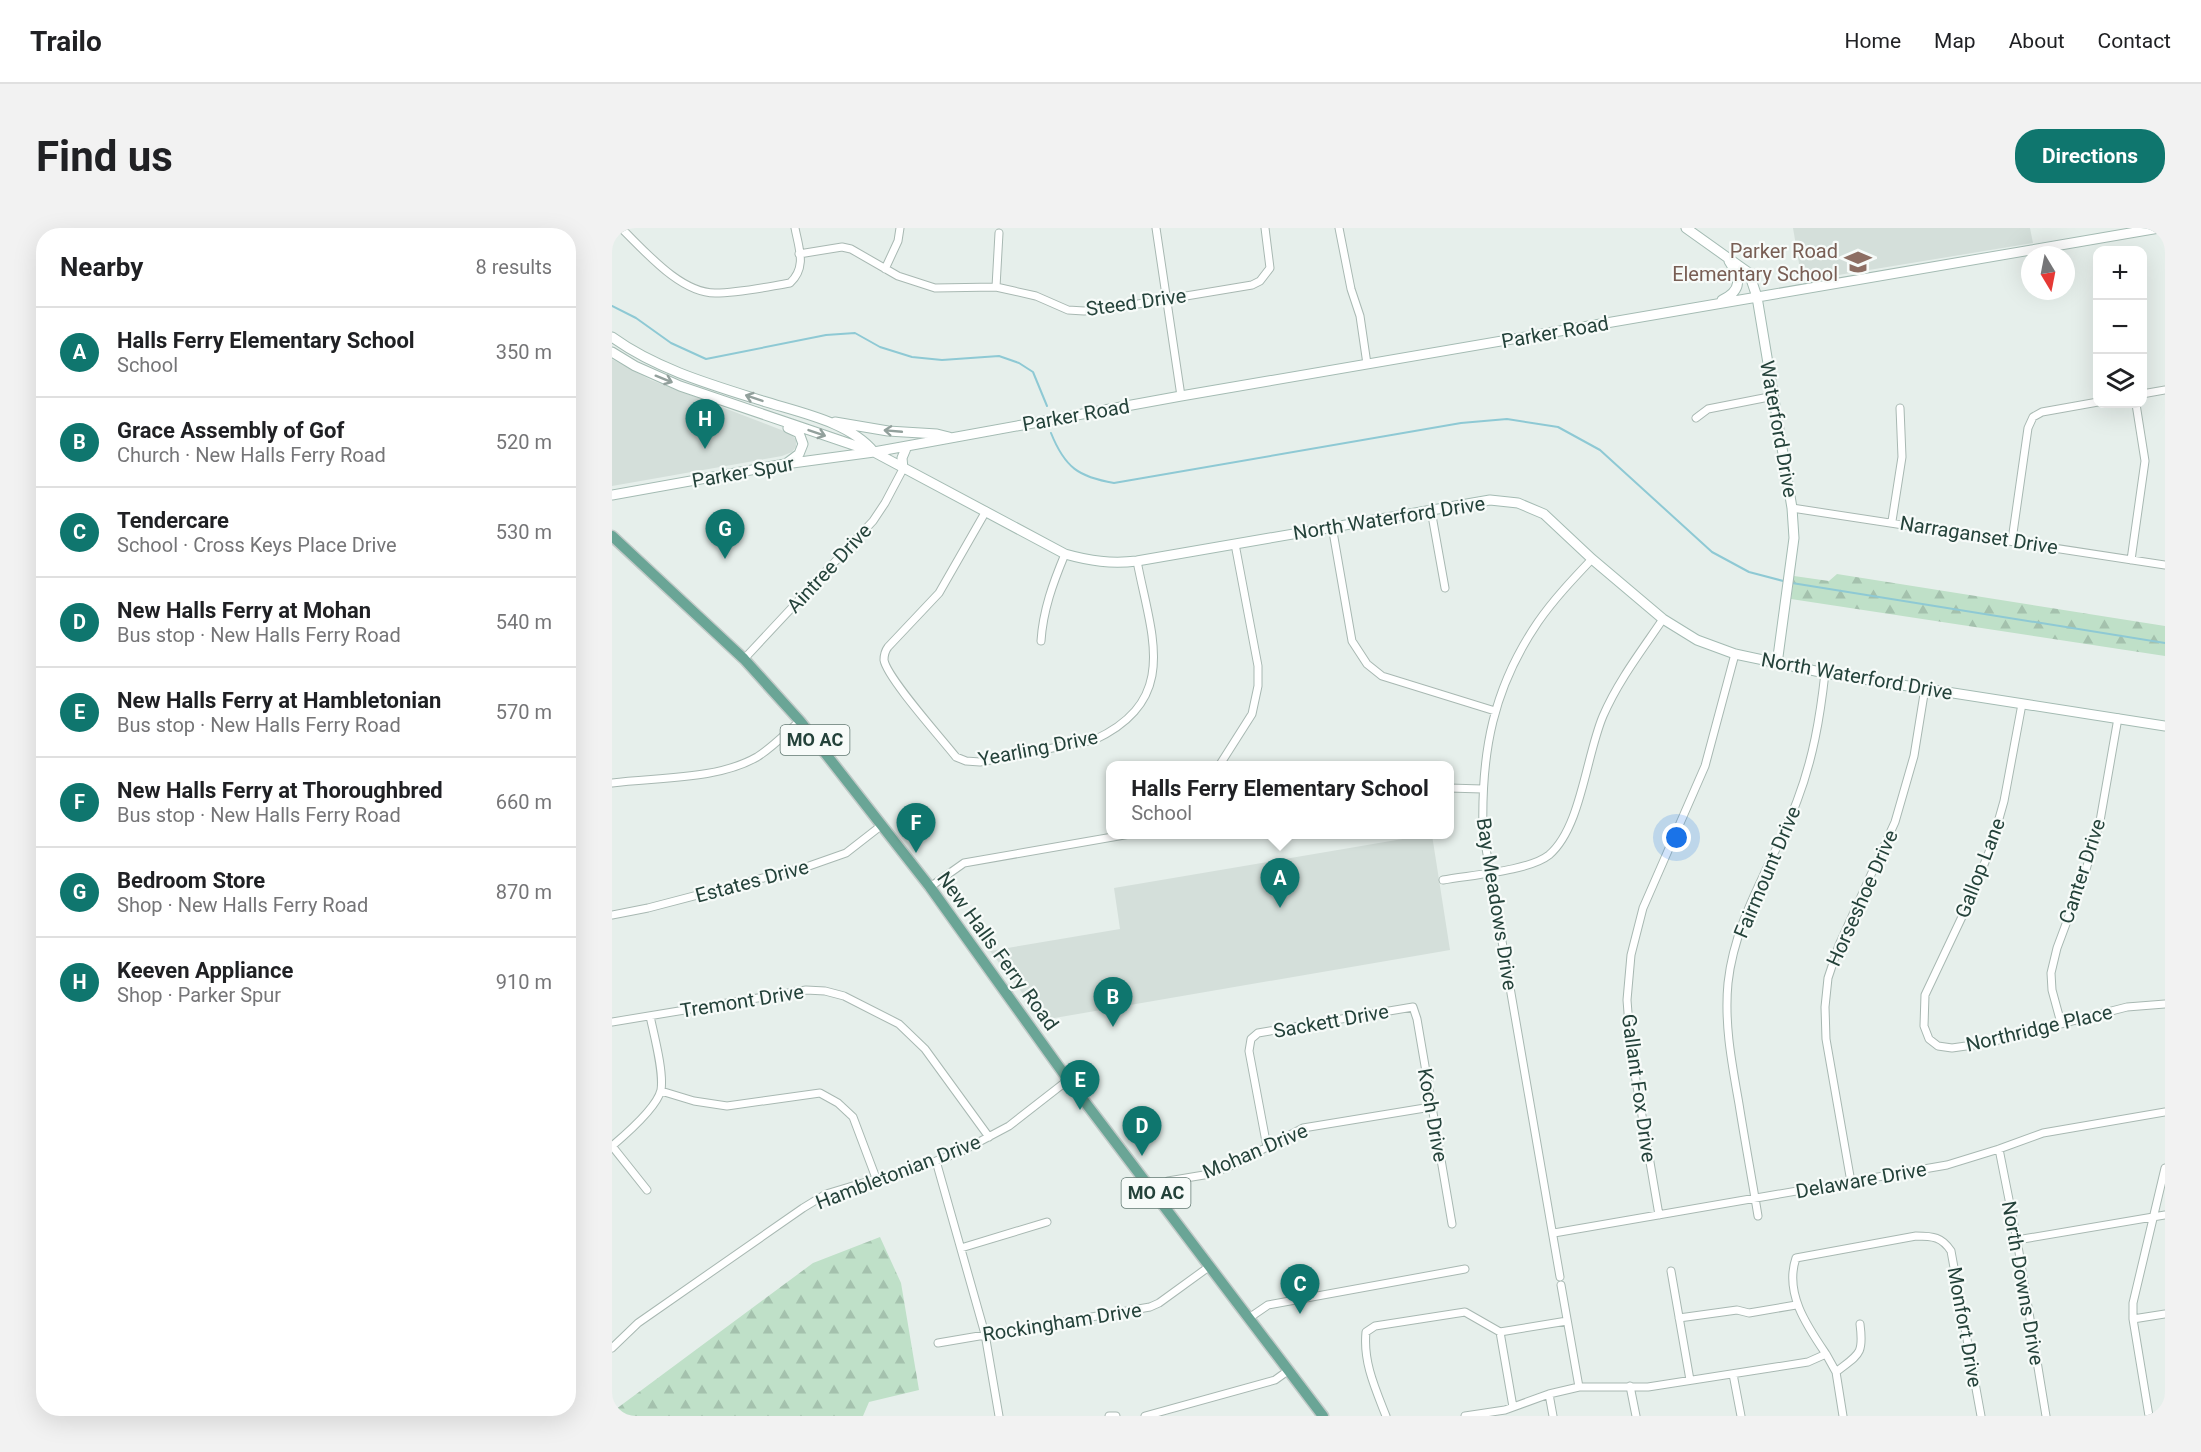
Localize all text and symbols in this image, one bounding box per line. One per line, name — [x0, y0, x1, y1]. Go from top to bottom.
text: Trailo — [30, 25, 102, 58]
text: Home — [1845, 29, 1901, 53]
text: Map — [1934, 29, 1976, 53]
text: About — [2009, 29, 2065, 53]
text: Contact — [2098, 29, 2171, 53]
button: Directions — [2015, 129, 2165, 183]
text: Find us — [36, 132, 173, 181]
place label: Parker Road Elementary School — [1672, 239, 1838, 286]
north arrow — [2021, 246, 2075, 300]
map controls — [2093, 246, 2147, 408]
button: + — [2093, 246, 2147, 300]
school or university icon: Parker Road Elementary School — [1843, 247, 1873, 277]
text: Nearby — [60, 252, 143, 282]
text: 8 results — [476, 255, 552, 279]
street label: Steed Drive — [1084, 283, 1188, 321]
button: − — [2093, 300, 2147, 354]
street label: Parker Road — [1500, 311, 1610, 353]
text: Halls Ferry Elementary School — [117, 328, 415, 353]
text: A — [73, 340, 86, 364]
text: 350 m — [496, 340, 552, 364]
text: School — [117, 353, 178, 377]
button: layers — [2093, 354, 2147, 408]
street label: Waterford Drive — [1755, 359, 1803, 499]
one-way arrow — [654, 374, 672, 385]
one-way arrow — [745, 391, 764, 402]
street label: Parker Road — [1021, 394, 1131, 436]
pin: H — [686, 400, 724, 449]
text: Grace Assembly of Gof — [117, 418, 344, 443]
one-way arrow — [884, 425, 904, 436]
one-way arrow — [808, 428, 826, 439]
text: B — [73, 430, 86, 454]
text: 520 m — [496, 430, 552, 454]
text: Church · New Halls Ferry Road — [117, 443, 386, 467]
street label: Parker Spur — [690, 451, 796, 493]
street label: North Waterford Drive — [1291, 491, 1487, 545]
text: Tendercare — [117, 508, 229, 533]
pin: G — [706, 510, 744, 559]
street label: Narraganset Drive — [1898, 511, 2060, 559]
street label: Aintree Drive — [782, 518, 876, 618]
text: C — [73, 520, 86, 544]
text: 530 m — [496, 520, 552, 544]
text: School · Cross Keys Place Drive — [117, 533, 397, 557]
text: New Halls Ferry at Mohan — [117, 598, 371, 623]
text: D — [73, 610, 86, 634]
text: 540 m — [496, 610, 552, 634]
text: Bus stop · New Halls Ferry Road — [117, 623, 401, 647]
street label: North Waterford Drive — [1759, 647, 1955, 705]
text: New Halls Ferry at Hambletonian — [117, 688, 441, 713]
text: E — [74, 700, 85, 724]
text: 570 m — [496, 700, 552, 724]
text: Bus stop · New Halls Ferry Road — [117, 713, 401, 737]
road number: MO AC — [780, 725, 850, 755]
street label: Yearling Drive — [976, 725, 1100, 771]
popup — [1106, 761, 1454, 839]
text: Halls Ferry Elementary School — [1131, 776, 1429, 801]
text: New Halls Ferry at Thoroughbred — [117, 778, 443, 803]
text: F — [74, 790, 85, 814]
text: 660 m — [496, 790, 552, 814]
text: School — [1131, 801, 1192, 825]
text: Bus stop · New Halls Ferry Road — [117, 803, 401, 827]
street label: Fairmount Drive — [1728, 803, 1806, 941]
pin: F — [896, 804, 936, 853]
street label: Gallop Lane — [1950, 815, 2010, 921]
street label: Bay Meadows Drive — [1471, 816, 1523, 992]
street label: Canter Drive — [2054, 816, 2110, 926]
your location — [1662, 823, 1691, 852]
street label: Horseshoe Drive — [1821, 826, 1903, 970]
street label: Estates Drive — [693, 854, 811, 908]
pin: A — [1260, 858, 1300, 908]
street label: New Halls Ferry Road — [932, 867, 1064, 1035]
text: Bedroom Store — [117, 868, 265, 893]
text: G — [73, 880, 86, 904]
text: 870 m — [496, 880, 552, 904]
text: Shop · New Halls Ferry Road — [117, 893, 368, 917]
text: Keeven Appliance — [117, 958, 293, 983]
text: H — [72, 970, 87, 994]
text: 910 m — [496, 970, 552, 994]
pin: B — [1094, 978, 1132, 1027]
street label: Tremont Drive — [678, 979, 806, 1023]
text: Shop · Parker Spur — [117, 983, 281, 1007]
street label: Sackett Drive — [1271, 999, 1391, 1043]
street label: Northridge Place — [1963, 999, 2115, 1057]
street label: Gallant Fox Drive — [1617, 1012, 1661, 1164]
pin: E — [1060, 1060, 1100, 1110]
street label: Koch Drive — [1413, 1066, 1453, 1164]
pin: D — [1122, 1106, 1162, 1156]
street label: Mohan Drive — [1199, 1118, 1311, 1184]
street label: Hambletonian Drive — [812, 1129, 984, 1215]
street label: Delaware Drive — [1794, 1157, 1928, 1203]
road number: MO AC — [1122, 1178, 1190, 1208]
street label: North Downs Drive — [1997, 1199, 2049, 1367]
pin: C — [1280, 1264, 1320, 1314]
street label: Monfort Drive — [1943, 1265, 1987, 1389]
street label: Rockingham Drive — [981, 1298, 1143, 1346]

